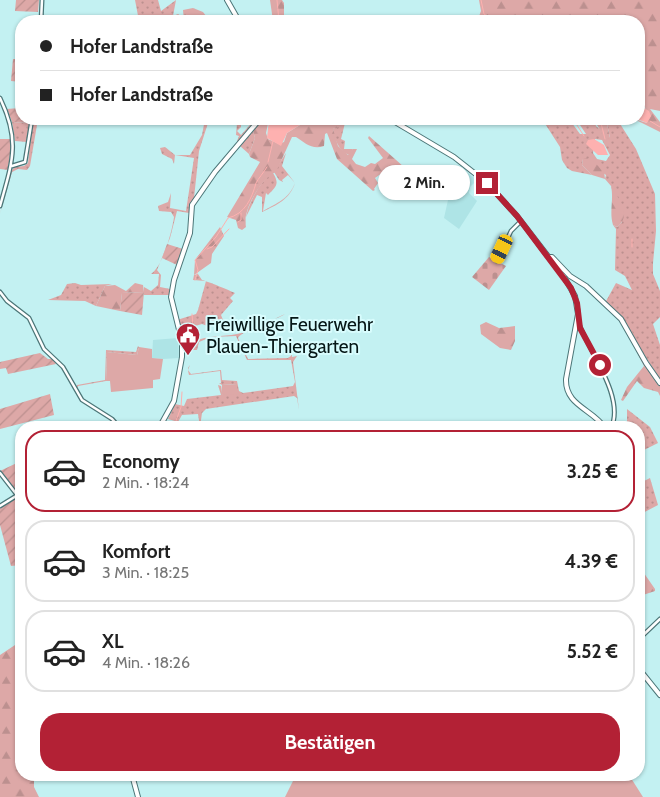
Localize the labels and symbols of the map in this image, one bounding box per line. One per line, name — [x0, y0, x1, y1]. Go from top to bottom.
callout: 2 Min. — [377, 166, 470, 200]
route end — [476, 172, 498, 194]
car — [488, 232, 515, 266]
place label: Freiwillige Feuerwehr Plauen-Thiergarten — [206, 313, 373, 358]
public building icon: Freiwillige Feuerwehr Plauen-Thiergarten — [175, 322, 201, 356]
route start — [589, 354, 611, 376]

